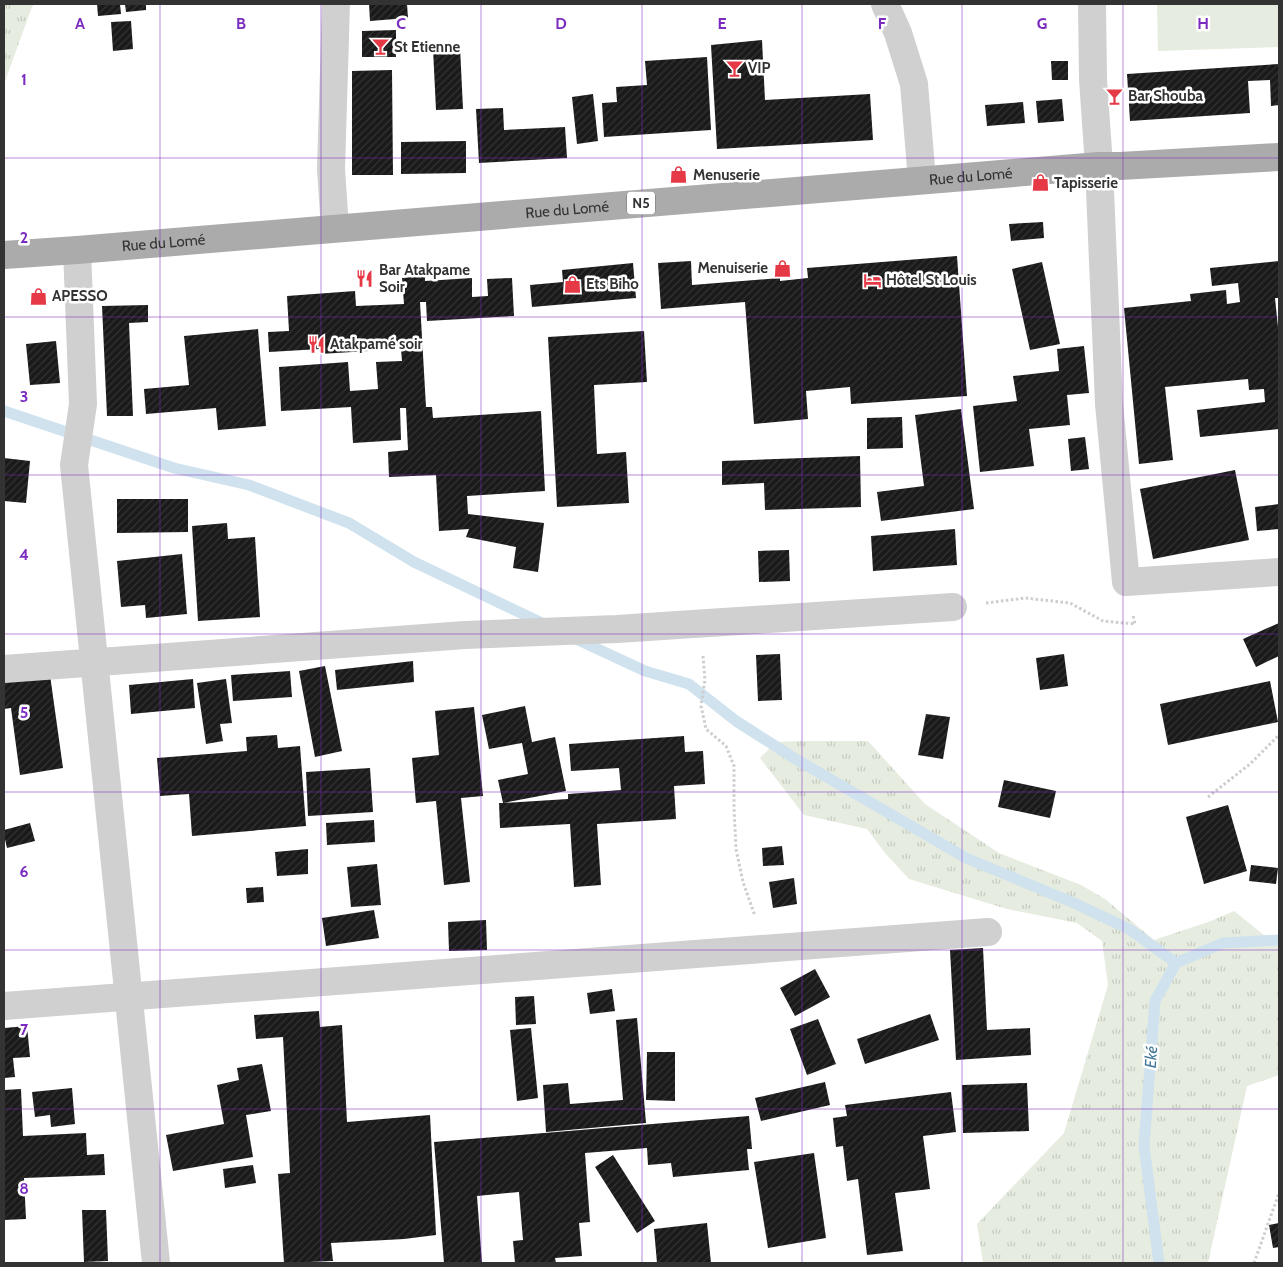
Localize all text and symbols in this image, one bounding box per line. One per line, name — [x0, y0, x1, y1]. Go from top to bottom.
text: A — [75, 14, 85, 33]
text: B — [236, 14, 246, 33]
text: C — [396, 14, 406, 33]
text: D — [555, 14, 567, 33]
text: E — [717, 14, 727, 33]
text: F — [878, 14, 887, 33]
text: G — [1037, 14, 1047, 33]
text: H — [1197, 14, 1209, 33]
bar icon: St Etienne — [370, 37, 390, 57]
place label: St Etienne — [394, 38, 460, 56]
bar icon: VIP — [724, 58, 744, 78]
place label: VIP — [748, 59, 771, 77]
text: 1 — [21, 70, 27, 89]
bar icon: Bar Shouba — [1104, 86, 1124, 106]
place label: Bar Shouba — [1128, 87, 1203, 105]
street label: Rue du Lomé — [928, 164, 1014, 189]
shop icon: Menuserie — [669, 165, 689, 185]
place label: Menuserie — [693, 166, 760, 184]
shop icon: Tapisserie — [1030, 173, 1050, 193]
place label: Tapisserie — [1054, 174, 1118, 192]
road number: N5 — [627, 192, 655, 214]
street label: Rue du Lomé — [525, 197, 610, 222]
text: 2 — [20, 228, 28, 247]
street label: Rue du Lomé — [121, 230, 206, 255]
shop icon: Menuiserie — [772, 258, 792, 278]
place label: Menuiserie — [698, 259, 768, 277]
place label: Bar Atakpame Soir — [379, 261, 470, 296]
restaurant icon: Bar Atakpame Soir — [355, 269, 375, 289]
hotel icon: Hôtel St Louis — [862, 270, 882, 290]
place label: Hôtel St Louis — [886, 271, 977, 289]
shop icon: Ets Biho — [562, 274, 582, 294]
place label: Ets Biho — [586, 275, 639, 293]
shop icon: APESSO — [28, 286, 48, 306]
place label: APESSO — [52, 287, 108, 305]
restaurant icon: Atakpamé soir — [306, 334, 326, 354]
place label: Atakpamé soir — [330, 335, 423, 353]
text: 3 — [20, 387, 28, 406]
text: 4 — [19, 545, 29, 564]
text: 5 — [20, 703, 28, 722]
text: 6 — [20, 862, 29, 881]
text: 7 — [20, 1020, 29, 1039]
water label: Eké — [1141, 1045, 1161, 1069]
text: 8 — [19, 1179, 29, 1198]

